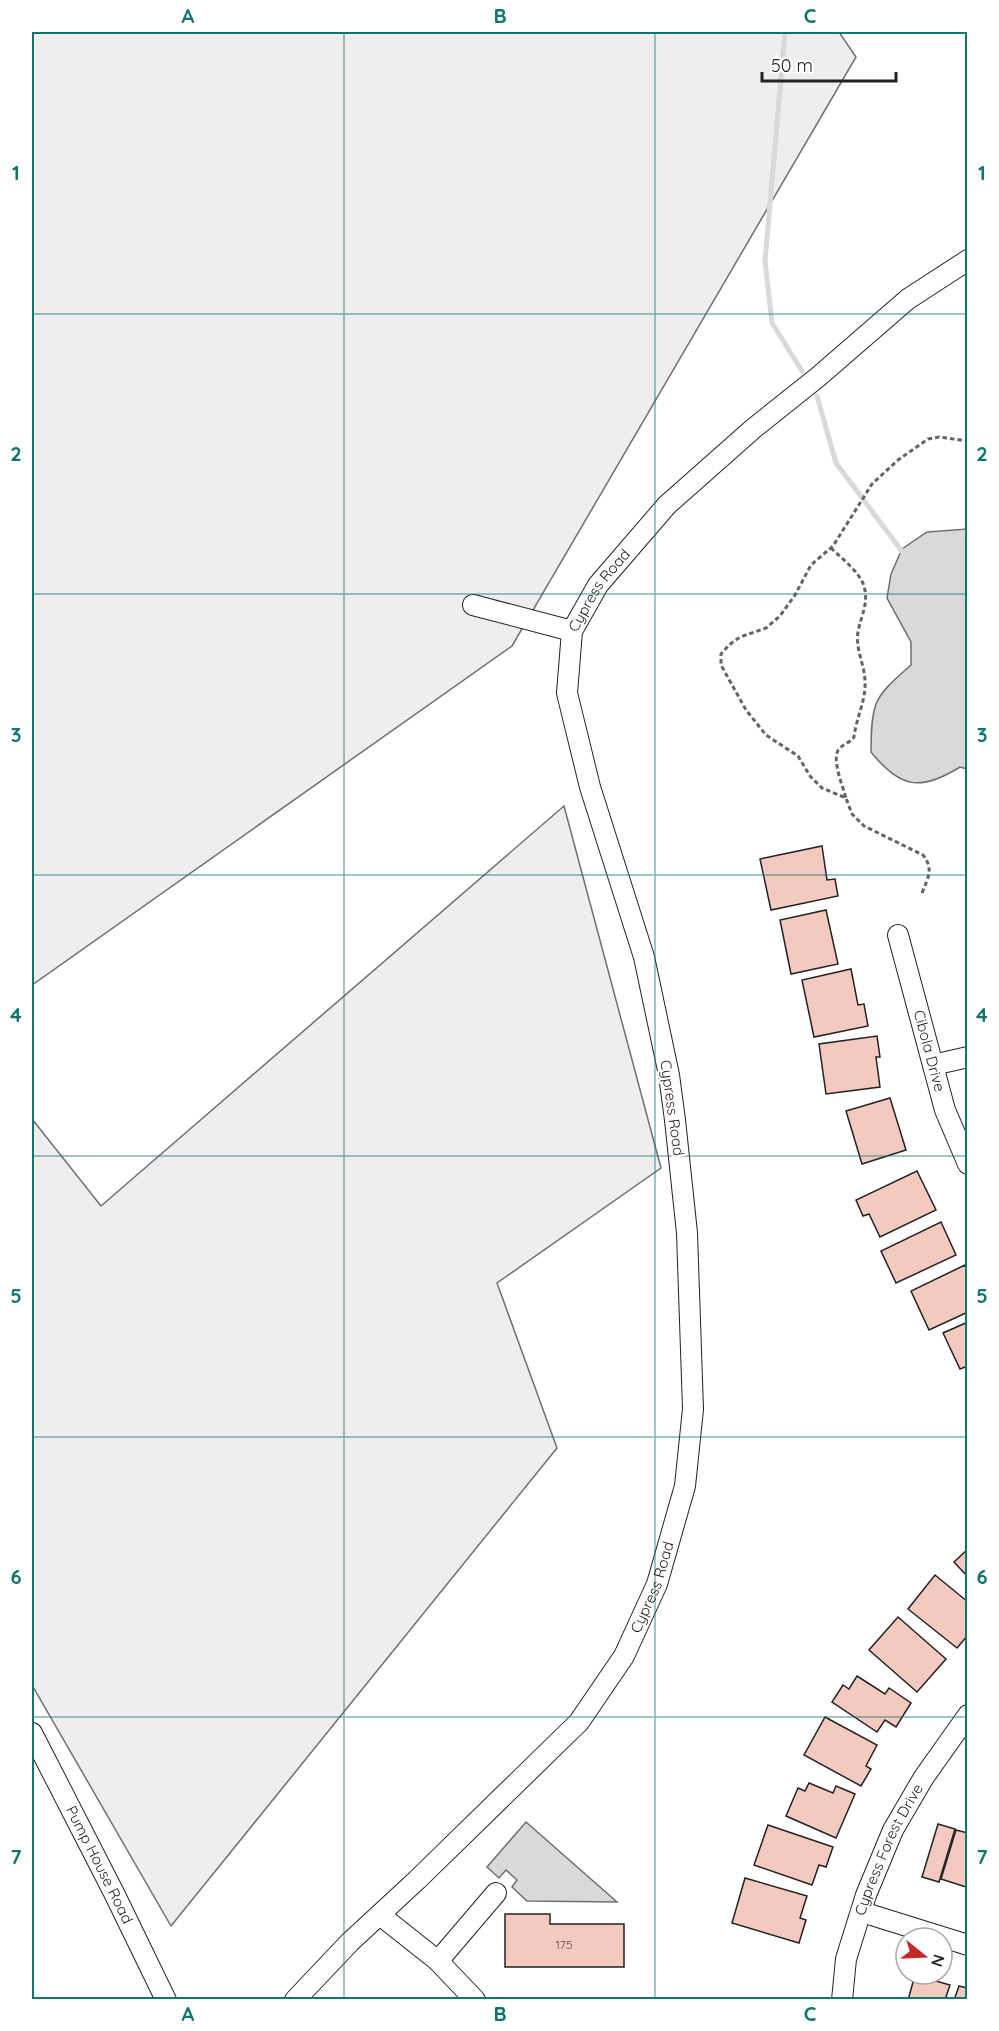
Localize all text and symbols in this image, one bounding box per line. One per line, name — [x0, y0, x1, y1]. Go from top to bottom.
text: A — [182, 3, 195, 28]
text: B — [493, 3, 507, 28]
text: C — [804, 3, 817, 28]
scale bar — [762, 45, 896, 83]
text: 50 m — [771, 54, 813, 77]
text: 1 — [12, 160, 20, 185]
text: 1 — [978, 160, 986, 185]
text: 2 — [10, 441, 22, 466]
text: 2 — [976, 441, 988, 466]
street label: Cypress Road — [564, 545, 634, 635]
text: 3 — [11, 722, 21, 747]
text: 3 — [977, 722, 987, 747]
text: 4 — [10, 1002, 22, 1027]
text: 4 — [976, 1002, 988, 1027]
street label: Cibola Drive — [910, 1008, 950, 1094]
street label: Cypress Road — [656, 1059, 689, 1157]
text: 5 — [10, 1283, 22, 1308]
text: 5 — [976, 1283, 988, 1308]
street label: Cypress Road — [626, 1539, 678, 1636]
text: 6 — [10, 1564, 22, 1589]
text: 6 — [976, 1564, 988, 1589]
street label: Cypress Forest Drive — [850, 1780, 927, 1918]
street label: Pump House Road — [62, 1802, 137, 1927]
text: 7 — [11, 1844, 22, 1869]
text: 7 — [977, 1844, 988, 1869]
north arrow — [894, 1926, 954, 1986]
house number: 175 — [555, 1937, 573, 1952]
text: N — [927, 1952, 950, 1969]
text: A — [182, 2001, 195, 2026]
text: B — [493, 2001, 507, 2026]
text: C — [804, 2001, 817, 2026]

